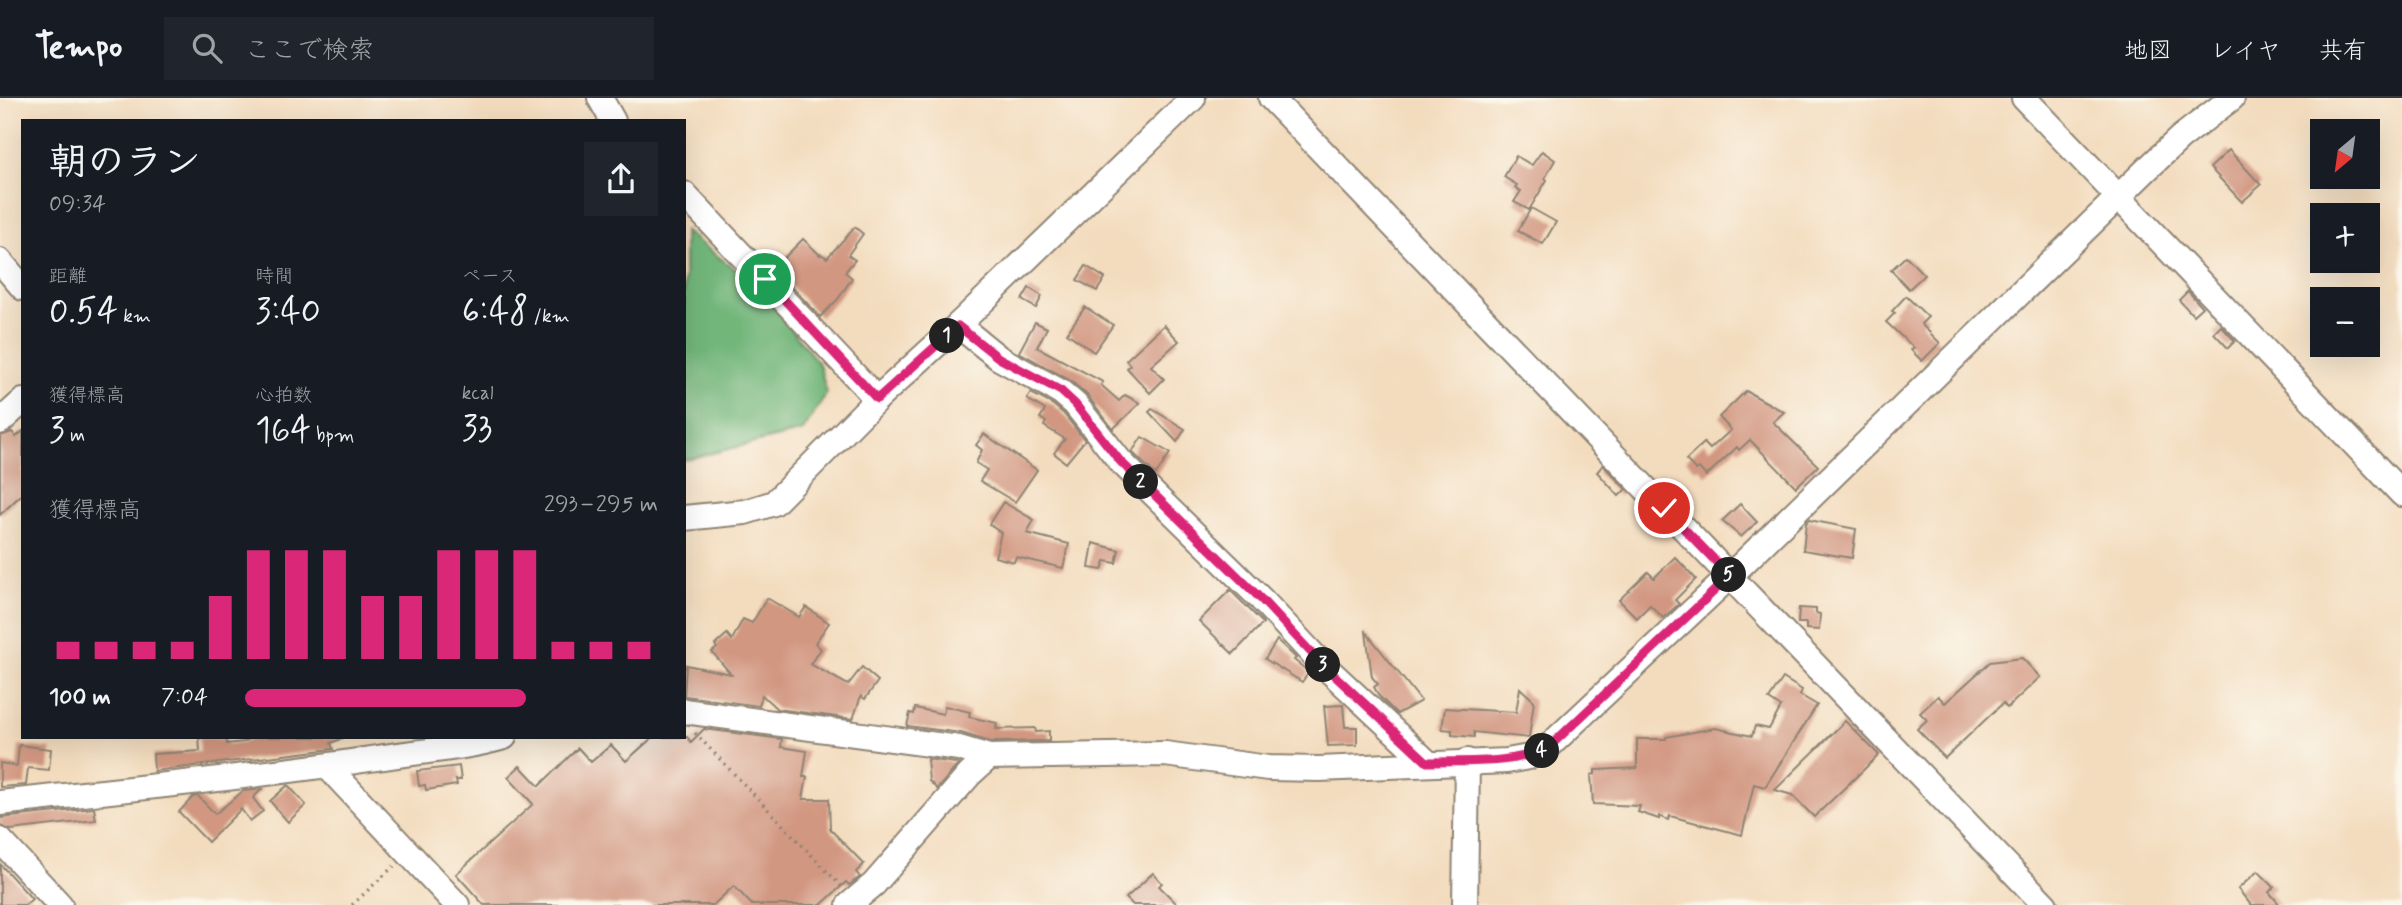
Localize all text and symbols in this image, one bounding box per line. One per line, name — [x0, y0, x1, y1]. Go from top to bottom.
search box — [164, 17, 654, 80]
text: Tempo — [35, 26, 122, 70]
icon: search — [188, 29, 226, 67]
text: ここで検索 — [244, 34, 374, 68]
text: 地図 — [2124, 36, 2172, 67]
text: レイヤ — [2210, 36, 2281, 67]
text: 共有 — [2319, 36, 2367, 67]
north arrow — [2310, 119, 2380, 189]
map controls — [2310, 119, 2380, 357]
text: 朝のラン — [49, 139, 201, 188]
button: share — [584, 142, 658, 216]
text: 09:34 — [49, 190, 106, 220]
button: + — [2310, 203, 2380, 273]
pin — [735, 249, 795, 309]
icon: arrive — [746, 260, 784, 298]
text: 距離 — [49, 264, 87, 289]
text: 時間 — [255, 264, 293, 289]
text: ペース — [462, 264, 518, 289]
button: − — [2310, 287, 2380, 357]
text: 0.54 — [49, 289, 118, 335]
text: 3:40 — [255, 289, 321, 335]
text: 6:48 — [462, 289, 528, 335]
text: km — [118, 304, 151, 329]
text: /km — [528, 304, 570, 329]
pin: 1 — [930, 318, 964, 354]
text: 1 — [942, 323, 951, 348]
text: kcal — [462, 381, 494, 406]
text: 獲得標高 — [49, 383, 125, 408]
text: 心拍数 — [255, 383, 312, 408]
text: 33 — [462, 406, 492, 452]
text: 3 — [49, 408, 65, 454]
text: 164 — [255, 408, 311, 454]
text: m — [65, 423, 85, 448]
text: bpm — [311, 423, 354, 448]
pin: 2 — [1124, 464, 1158, 500]
text: 2 — [1136, 469, 1145, 494]
pin — [1634, 478, 1694, 538]
icon: check — [1645, 489, 1683, 527]
text: 293–295 m — [544, 490, 658, 520]
text: 獲得標高 — [49, 496, 141, 526]
pin: 5 — [1712, 558, 1746, 592]
text: 5 — [1723, 562, 1734, 587]
pin: 3 — [1306, 648, 1340, 682]
text: 3 — [1318, 652, 1327, 677]
text: 100 m — [49, 683, 111, 713]
text: 7:04 — [161, 683, 208, 713]
pin: 4 — [1524, 734, 1560, 768]
text: 4 — [1536, 738, 1547, 763]

